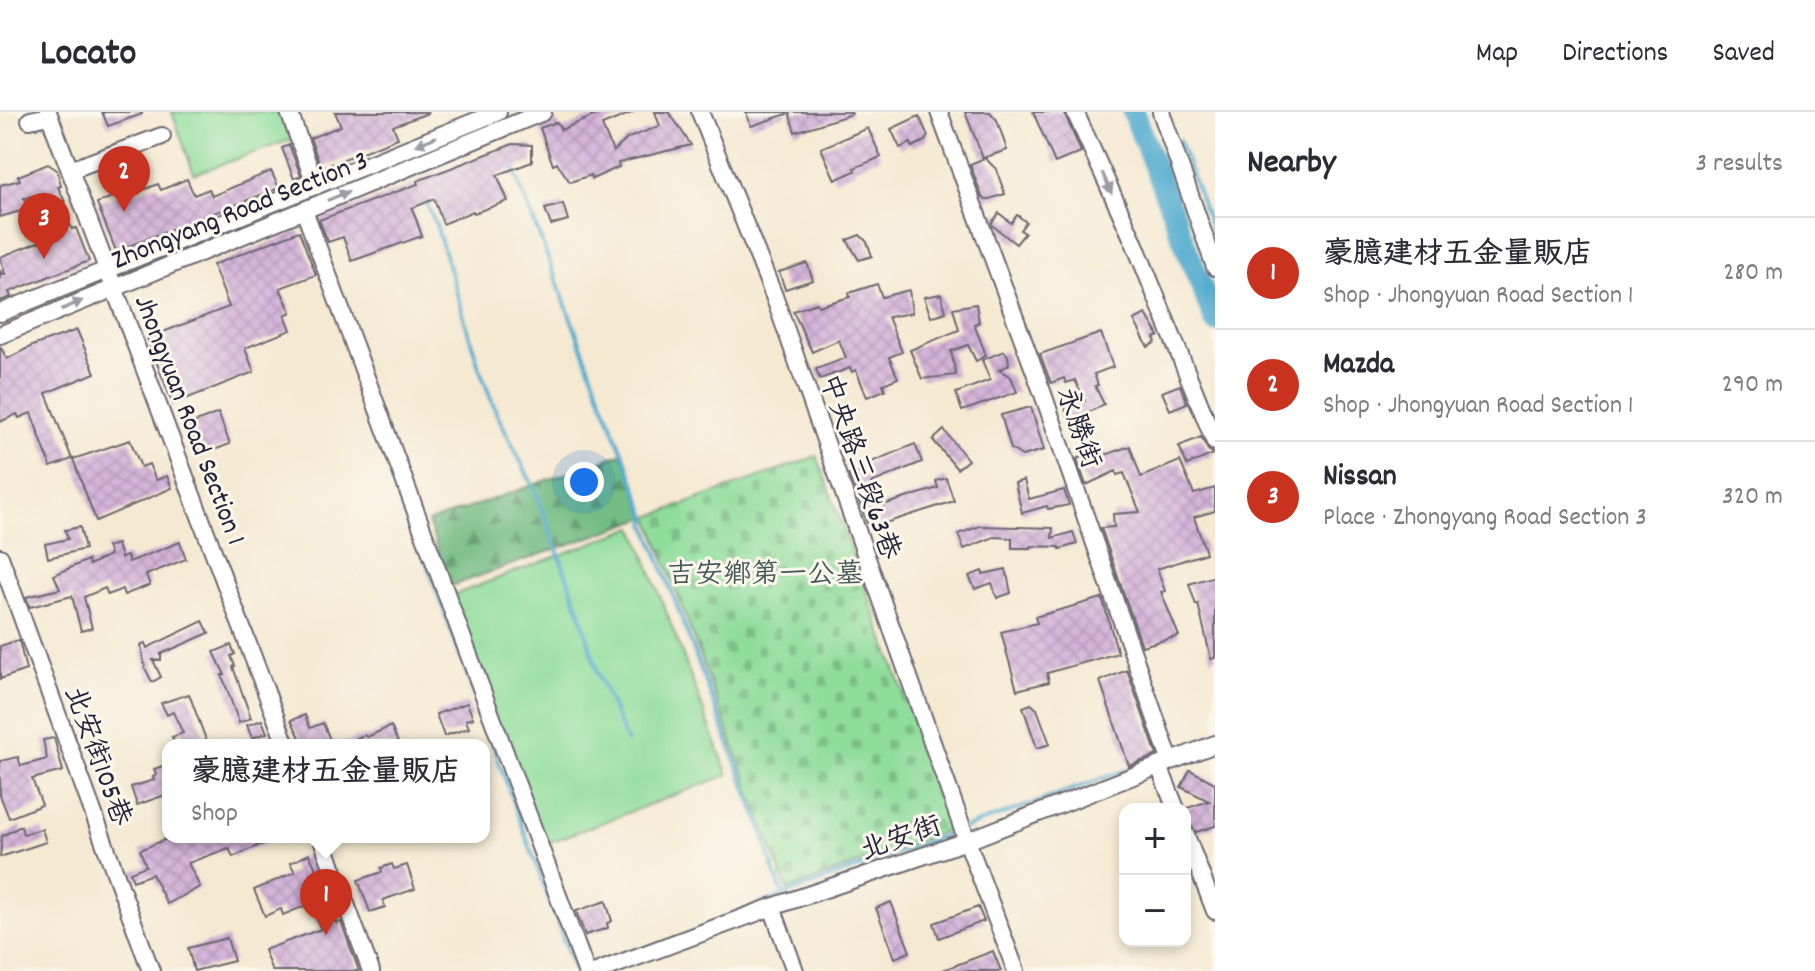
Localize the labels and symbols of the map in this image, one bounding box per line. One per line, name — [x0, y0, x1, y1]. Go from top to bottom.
one-way arrow — [414, 135, 438, 148]
street label: Zhongyang Road Section 3 — [107, 143, 375, 282]
pin: 2 — [98, 146, 150, 212]
one-way arrow — [1100, 171, 1114, 195]
one-way arrow — [326, 189, 350, 202]
pin: 3 — [18, 193, 70, 259]
street label: Jhongyuan Road Section 1 — [121, 290, 253, 552]
one-way arrow — [60, 299, 84, 312]
street label: 中央路三段63巷 — [807, 369, 908, 567]
street label: 永勝街 — [1044, 382, 1109, 475]
your location — [564, 462, 604, 502]
park label: 吉安鄉第一公墓 — [667, 557, 863, 597]
street label: 北安街105巷 — [51, 681, 139, 833]
street label: 北安街 — [855, 808, 948, 873]
pin: 1 — [300, 869, 352, 935]

